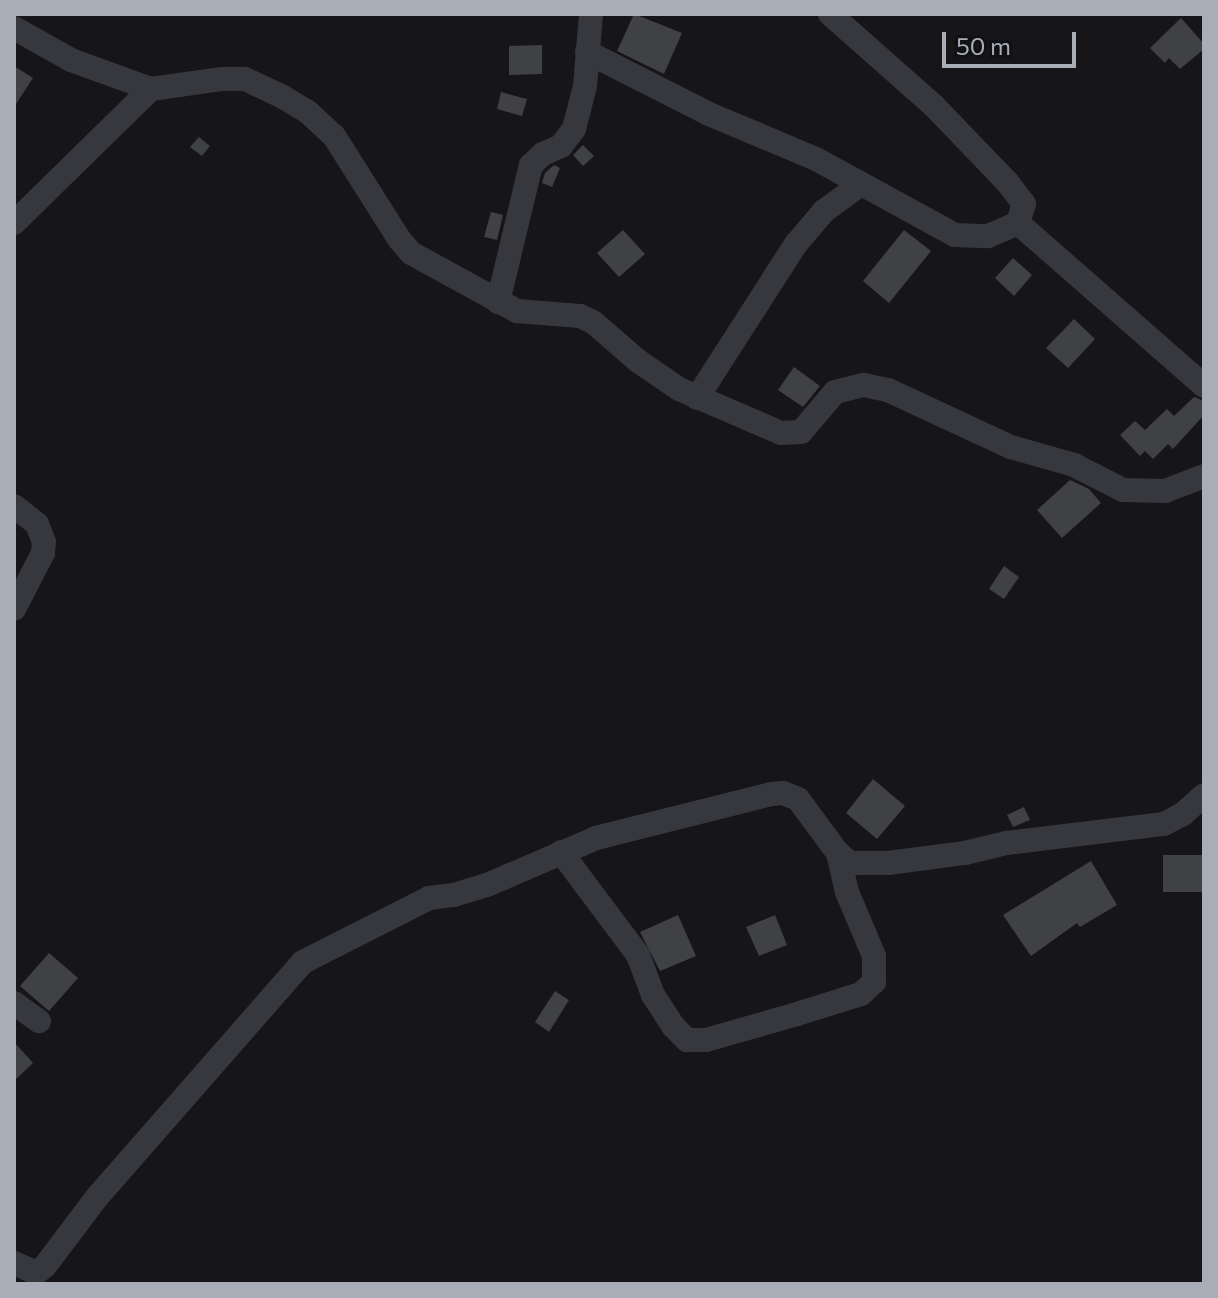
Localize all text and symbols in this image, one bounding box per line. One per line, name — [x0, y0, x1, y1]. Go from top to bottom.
scale bar — [946, 16, 1080, 66]
text: 50 m — [956, 31, 1011, 60]

